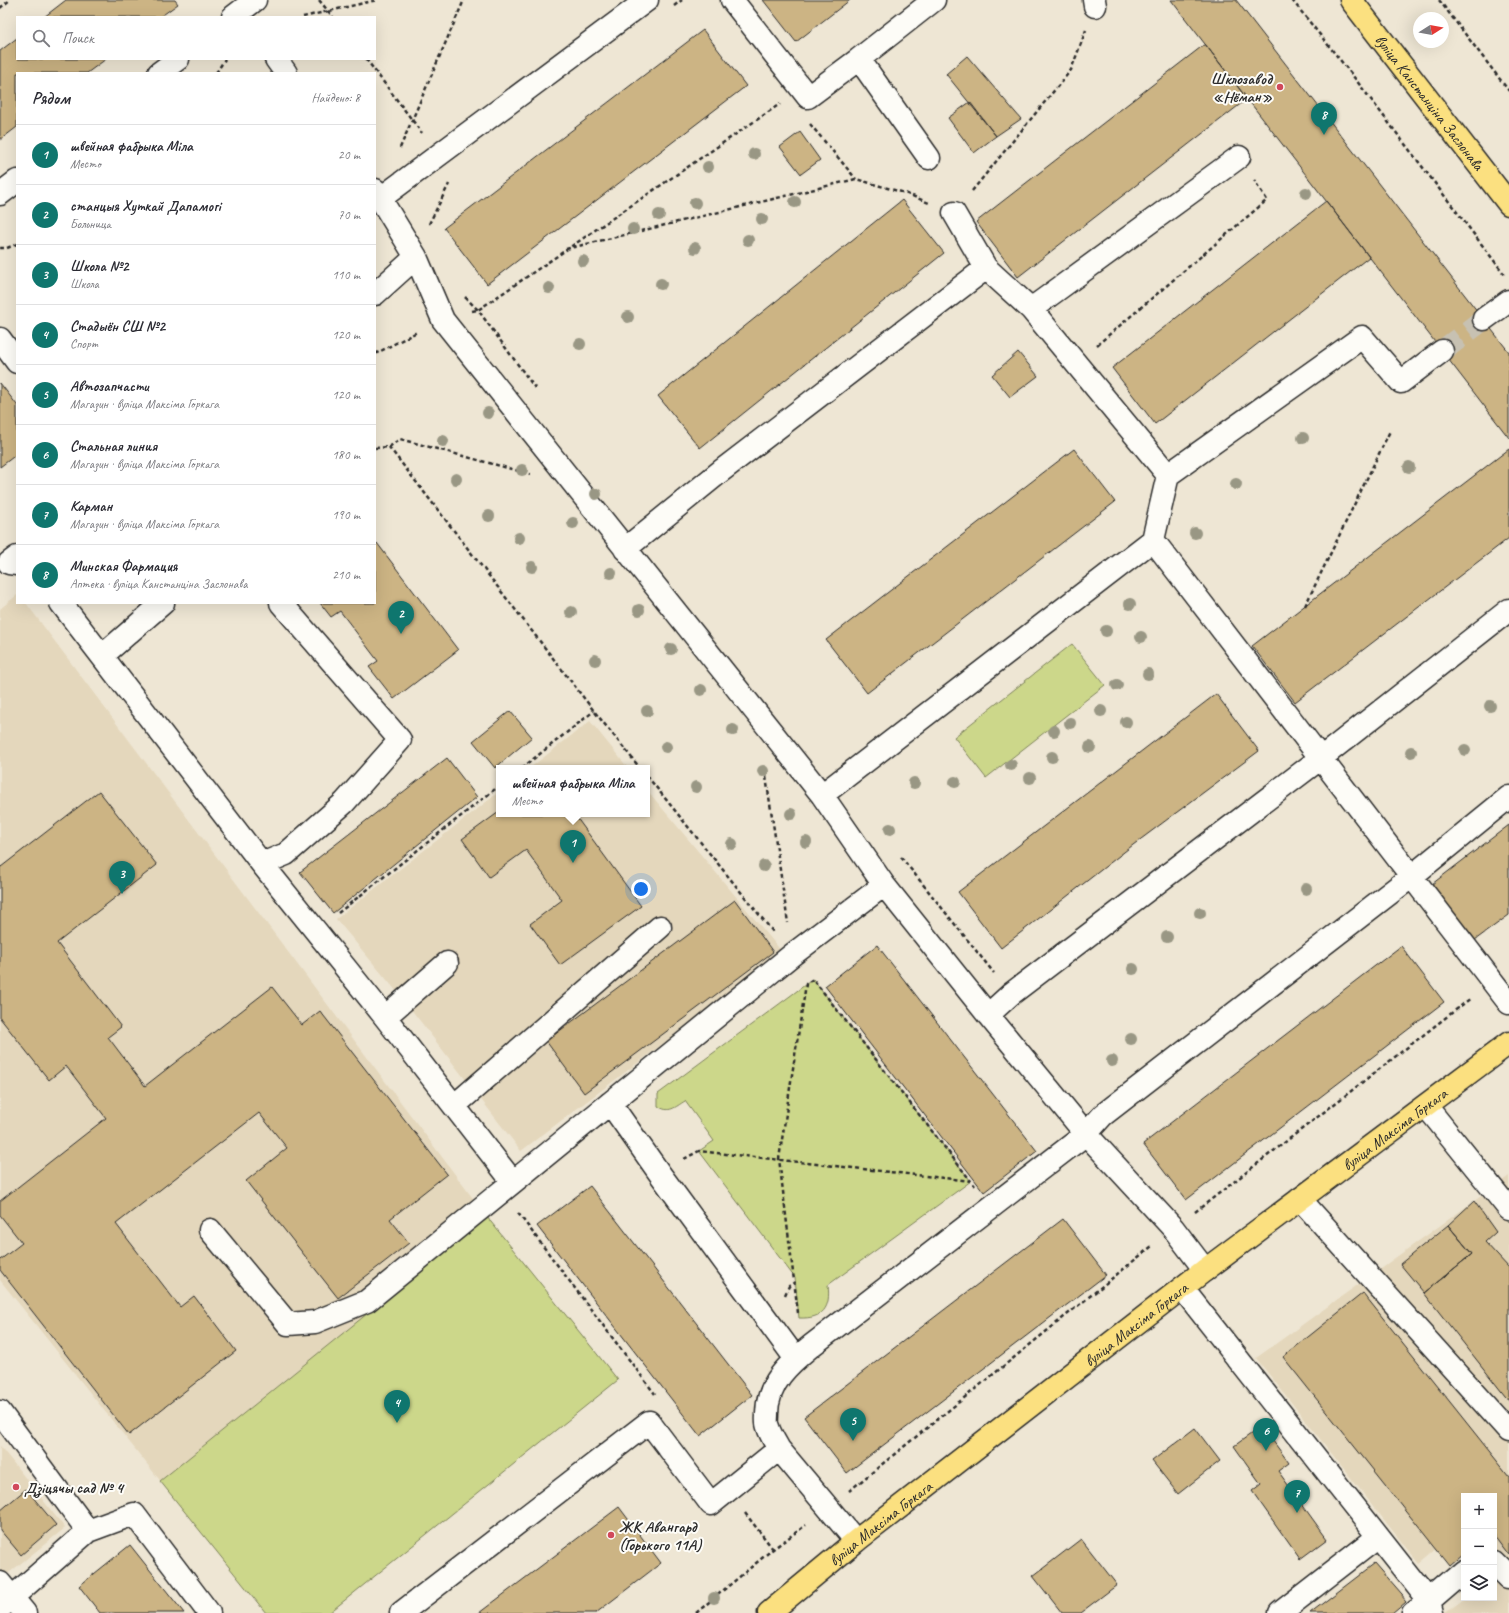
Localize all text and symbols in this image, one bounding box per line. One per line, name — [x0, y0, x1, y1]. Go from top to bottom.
north arrow — [1413, 12, 1449, 48]
search box — [16, 16, 376, 60]
icon: search — [30, 27, 52, 49]
text: Поиск — [62, 29, 94, 48]
street label: вуліца Канстанціна Заслонава — [1370, 31, 1489, 176]
place label: Шклозавод «Нёман» — [1211, 69, 1273, 107]
marker: Шклозавод «Нёман» — [1275, 82, 1285, 92]
text: Рядом — [32, 88, 70, 109]
text: Найдено: 8 — [312, 90, 360, 106]
pin: 8 — [1311, 102, 1337, 135]
text: швейная фабрыка Міла — [70, 137, 193, 156]
text: 1 — [42, 147, 48, 163]
text: 20 m — [338, 147, 360, 163]
text: Место — [70, 156, 101, 172]
text: станцыя Хуткай Дапамогі — [70, 197, 221, 216]
text: 2 — [42, 207, 48, 223]
text: 70 m — [338, 207, 360, 223]
text: Больница — [70, 216, 111, 232]
text: Школа №2 — [70, 257, 129, 276]
text: 3 — [42, 267, 48, 283]
text: 110 m — [332, 267, 360, 283]
text: Школа — [70, 276, 99, 292]
text: Стадыён СШ №2 — [70, 317, 165, 336]
text: 4 — [42, 327, 48, 343]
text: 120 m — [332, 327, 360, 343]
text: Спорт — [70, 336, 98, 352]
text: Автозапчасти — [70, 377, 149, 396]
text: 5 — [42, 387, 48, 403]
text: 120 m — [332, 387, 360, 403]
text: Магазин · вуліца Максіма Горкага — [70, 396, 219, 412]
text: Стальная линия — [70, 437, 157, 456]
text: 6 — [42, 447, 48, 463]
text: 180 m — [332, 447, 360, 463]
text: Магазин · вуліца Максіма Горкага — [70, 456, 219, 472]
text: Карман — [70, 497, 112, 516]
text: 7 — [42, 507, 48, 523]
text: 190 m — [332, 507, 360, 523]
text: Магазин · вуліца Максіма Горкага — [70, 516, 219, 532]
text: Минская Фармация — [70, 557, 177, 576]
text: 8 — [42, 567, 48, 583]
text: 210 m — [332, 567, 360, 583]
text: Аптека · вуліца Канстанціна Заслонава — [70, 576, 247, 592]
pin: 2 — [388, 601, 414, 634]
popup — [496, 765, 650, 817]
text: швейная фабрыка Міла — [512, 774, 634, 793]
text: Место — [512, 793, 542, 809]
pin: 1 — [560, 830, 586, 863]
pin: 3 — [109, 861, 135, 894]
your location — [631, 879, 651, 899]
street label: вуліца Максіма Горкага — [1338, 1083, 1452, 1175]
street label: вуліца Максіма Горкага — [1080, 1277, 1193, 1371]
pin: 4 — [384, 1390, 410, 1423]
pin: 5 — [840, 1408, 866, 1441]
pin: 6 — [1253, 1418, 1279, 1451]
street label: вуліца Максіма Горкага — [825, 1476, 937, 1570]
place label: Дзіцячы сад № 4 — [24, 1478, 125, 1498]
pin: 7 — [1284, 1480, 1310, 1513]
marker: Дзіцячы сад № 4 — [11, 1482, 21, 1492]
map controls — [1461, 1493, 1497, 1601]
button: + — [1461, 1493, 1497, 1529]
place label: ЖК Авангард (Горького 11А) — [619, 1517, 703, 1555]
button: − — [1461, 1529, 1497, 1565]
marker: ЖК Авангард (Горького 11А) — [606, 1530, 616, 1540]
button: layers — [1461, 1565, 1497, 1601]

